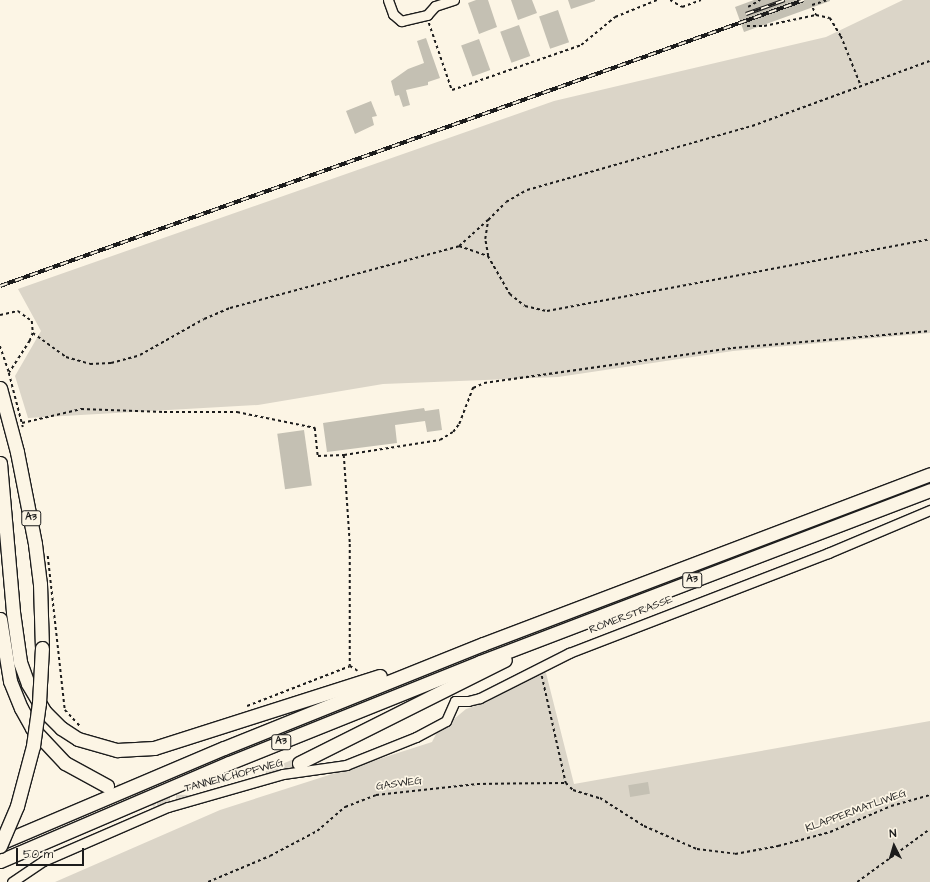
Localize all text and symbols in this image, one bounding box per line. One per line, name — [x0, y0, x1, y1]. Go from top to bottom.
road number: A3 — [21, 510, 41, 526]
road number: A3 — [682, 572, 702, 588]
street label: RÖMERSTRASSE — [588, 593, 674, 637]
road number: A3 — [271, 734, 291, 750]
street label: TANNENCHOPFWEG — [183, 756, 285, 796]
street label: GASWEG — [375, 774, 423, 794]
street label: KLAPPERMATLIWEG — [804, 787, 908, 835]
north arrow — [874, 826, 914, 866]
text: N — [889, 826, 897, 841]
scale bar — [18, 840, 86, 866]
text: 50 m — [23, 846, 53, 863]

